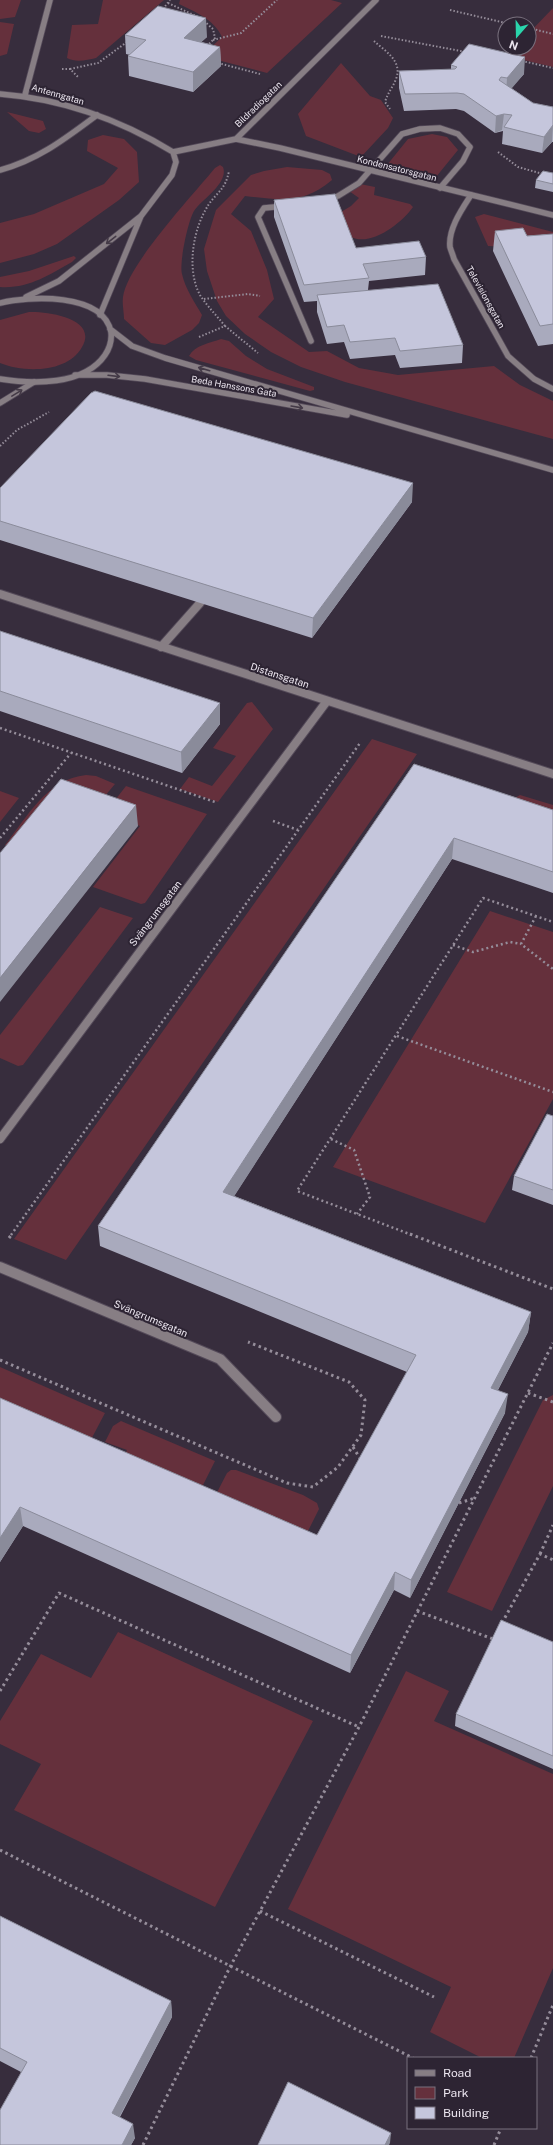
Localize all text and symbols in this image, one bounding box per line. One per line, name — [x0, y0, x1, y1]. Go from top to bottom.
north arrow — [497, 16, 537, 56]
text: N — [507, 38, 520, 53]
street label: Bildradiogatan — [232, 79, 284, 129]
street label: Antenngatan — [30, 81, 86, 107]
street label: Kondensatorsgatan — [356, 153, 438, 183]
one-way arrow — [105, 236, 116, 244]
street label: Televisionsgatan — [464, 264, 508, 330]
one-way arrow — [197, 365, 210, 372]
one-way arrow — [107, 372, 120, 380]
street label: Beda Hanssons Gata — [190, 373, 278, 399]
one-way arrow — [11, 388, 23, 396]
one-way arrow — [290, 403, 303, 411]
street label: Distansgatan — [249, 660, 311, 690]
street label: Svängrumsgatan — [126, 878, 184, 948]
street label: Svängrumsgatan — [112, 1297, 190, 1339]
legend — [407, 2057, 537, 2129]
text: Road — [443, 2066, 471, 2080]
text: Park — [443, 2086, 469, 2100]
text: Building — [443, 2106, 489, 2120]

